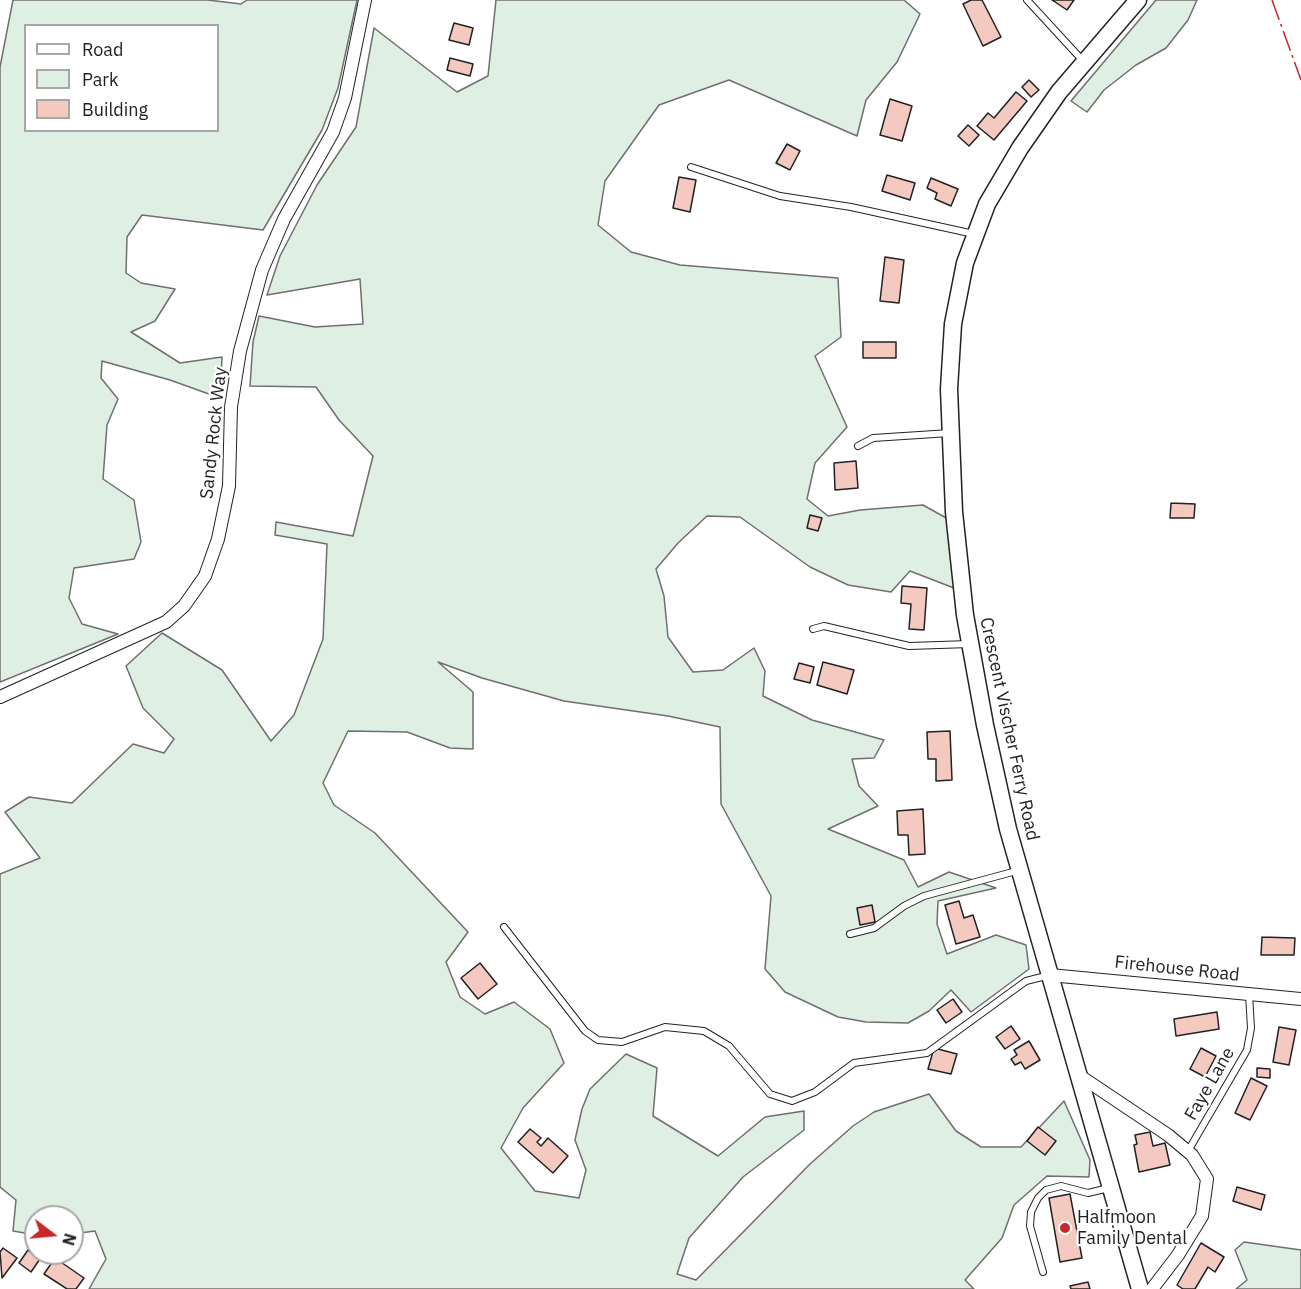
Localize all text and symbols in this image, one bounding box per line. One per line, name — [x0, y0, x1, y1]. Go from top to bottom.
legend — [24, 24, 219, 132]
text: Road — [82, 38, 123, 61]
text: Park — [82, 68, 118, 91]
text: Building — [82, 98, 148, 121]
street label: Sandy Rock Way — [196, 366, 232, 500]
street label: Crescent Vischer Ferry Road — [975, 615, 1043, 843]
street label: Firehouse Road — [1113, 952, 1241, 986]
street label: Faye Lane — [1180, 1044, 1240, 1124]
north arrow — [24, 1205, 84, 1265]
place label: Halfmoon Family Dental — [1077, 1207, 1187, 1250]
marker: Halfmoon Family Dental — [1058, 1221, 1072, 1235]
text: N — [58, 1231, 81, 1248]

